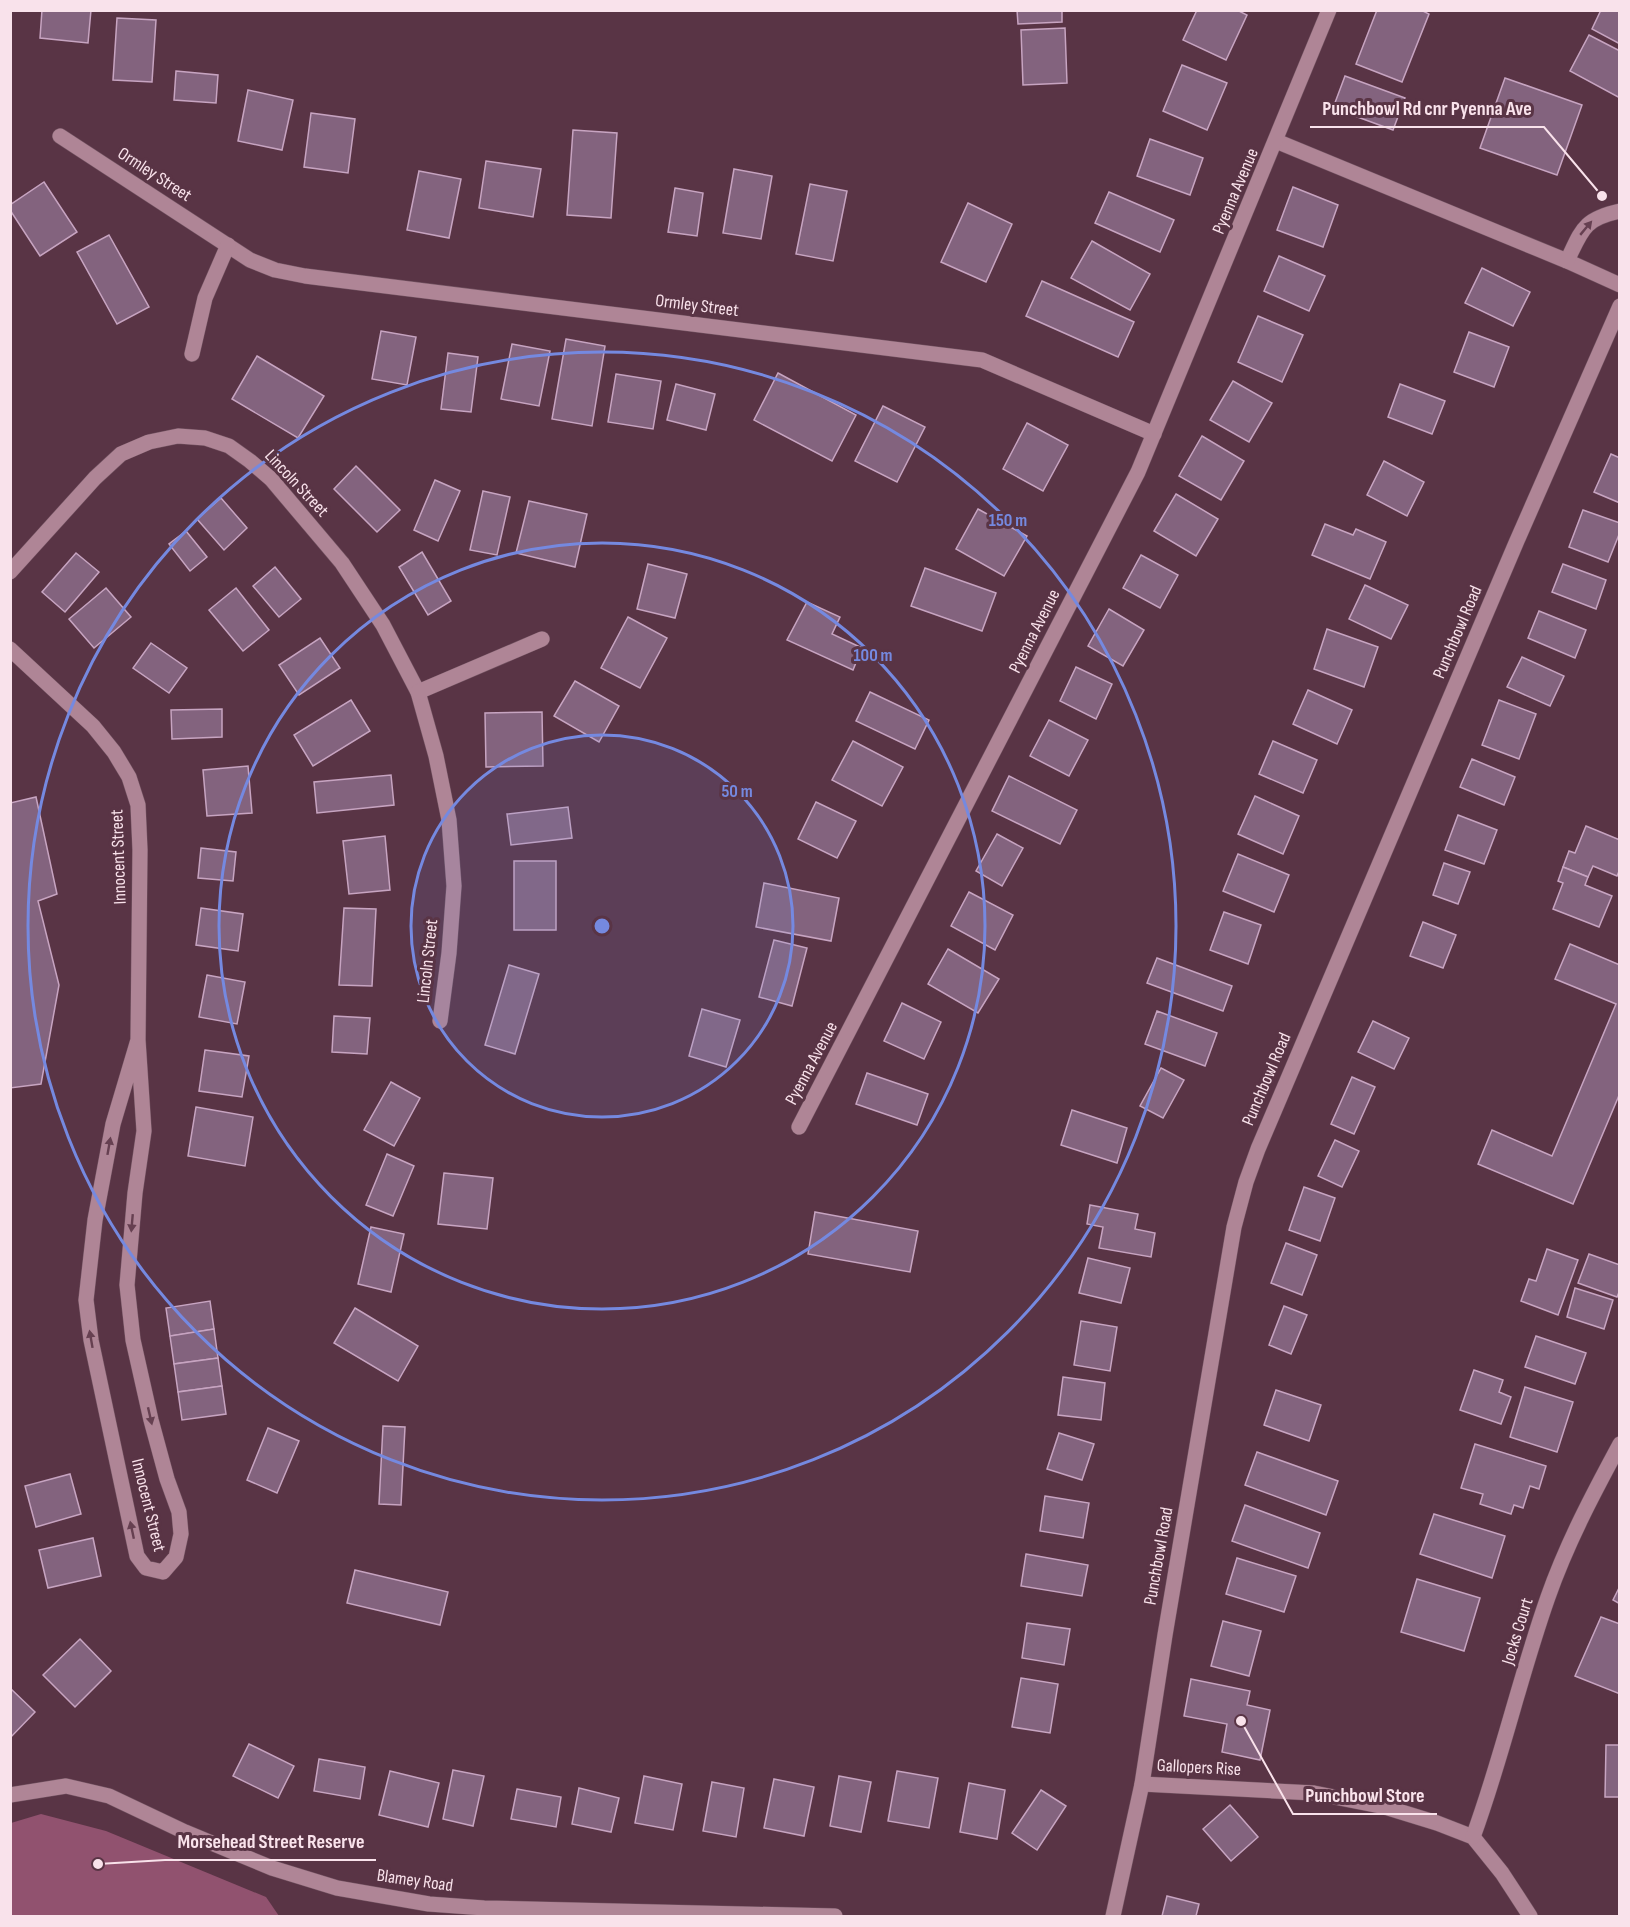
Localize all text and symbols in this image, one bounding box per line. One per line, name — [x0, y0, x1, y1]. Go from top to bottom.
callout: Punchbowl Rd cnr Pyenna Ave — [1310, 89, 1544, 127]
text: Punchbowl Rd cnr Pyenna Ave — [1322, 97, 1532, 121]
street label: Ormley Street — [114, 143, 196, 206]
street label: Pyenna Avenue — [1208, 145, 1263, 237]
one-way arrow — [1580, 220, 1593, 236]
street label: Ormley Street — [654, 290, 740, 321]
street label: Lincoln Street — [260, 445, 333, 522]
text: 150 m — [989, 510, 1027, 531]
street label: Punchbowl Road — [1428, 583, 1486, 682]
street label: Pyenna Avenue — [1004, 586, 1064, 677]
text: 100 m — [854, 645, 893, 666]
text: 50 m — [721, 781, 753, 802]
street label: Innocent Street — [106, 809, 131, 905]
centre of rings — [592, 916, 612, 936]
street label: Lincoln Street — [413, 918, 442, 1004]
street label: Pyenna Avenue — [781, 1018, 842, 1108]
street label: Punchbowl Road — [1237, 1030, 1295, 1129]
one-way arrow — [104, 1137, 113, 1156]
one-way arrow — [127, 1214, 137, 1233]
one-way arrow — [87, 1330, 96, 1349]
one-way arrow — [145, 1407, 155, 1425]
street label: Innocent Street — [127, 1456, 170, 1554]
street label: Punchbowl Road — [1140, 1506, 1177, 1607]
one-way arrow — [127, 1520, 136, 1539]
street label: Jocks Court — [1497, 1595, 1538, 1668]
street label: Gallopers Rise — [1156, 1755, 1242, 1780]
callout: Punchbowl Store — [1293, 1776, 1437, 1814]
text: Punchbowl Store — [1305, 1784, 1425, 1808]
callout: Morsehead Street Reserve — [165, 1822, 376, 1860]
text: Morsehead Street Reserve — [178, 1830, 364, 1854]
street label: Blamey Road — [375, 1865, 454, 1896]

